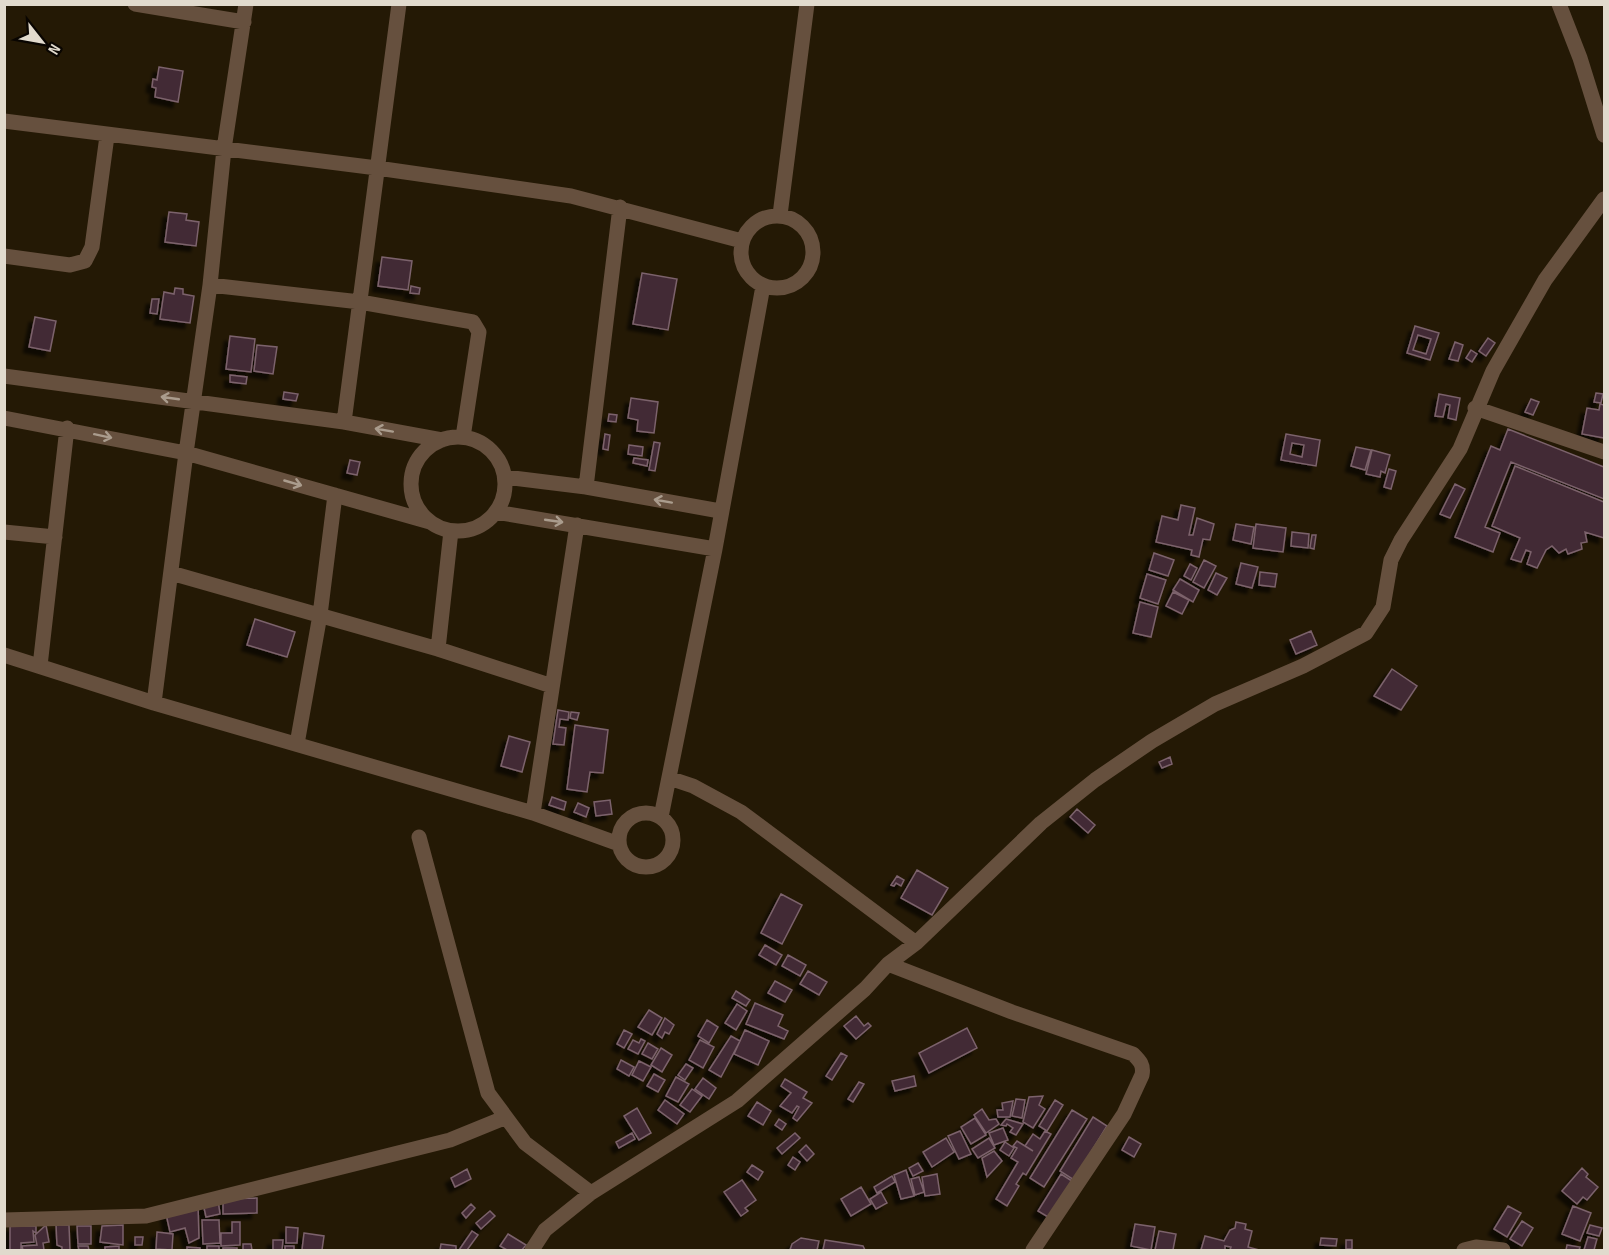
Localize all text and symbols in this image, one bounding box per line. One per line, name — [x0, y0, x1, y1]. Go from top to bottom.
north arrow — [12, 12, 72, 72]
text: N — [43, 40, 64, 58]
one-way arrow — [161, 393, 181, 404]
one-way arrow — [375, 424, 394, 435]
one-way arrow — [93, 431, 113, 442]
one-way arrow — [283, 477, 302, 489]
one-way arrow — [653, 495, 673, 506]
one-way arrow — [543, 516, 563, 527]

